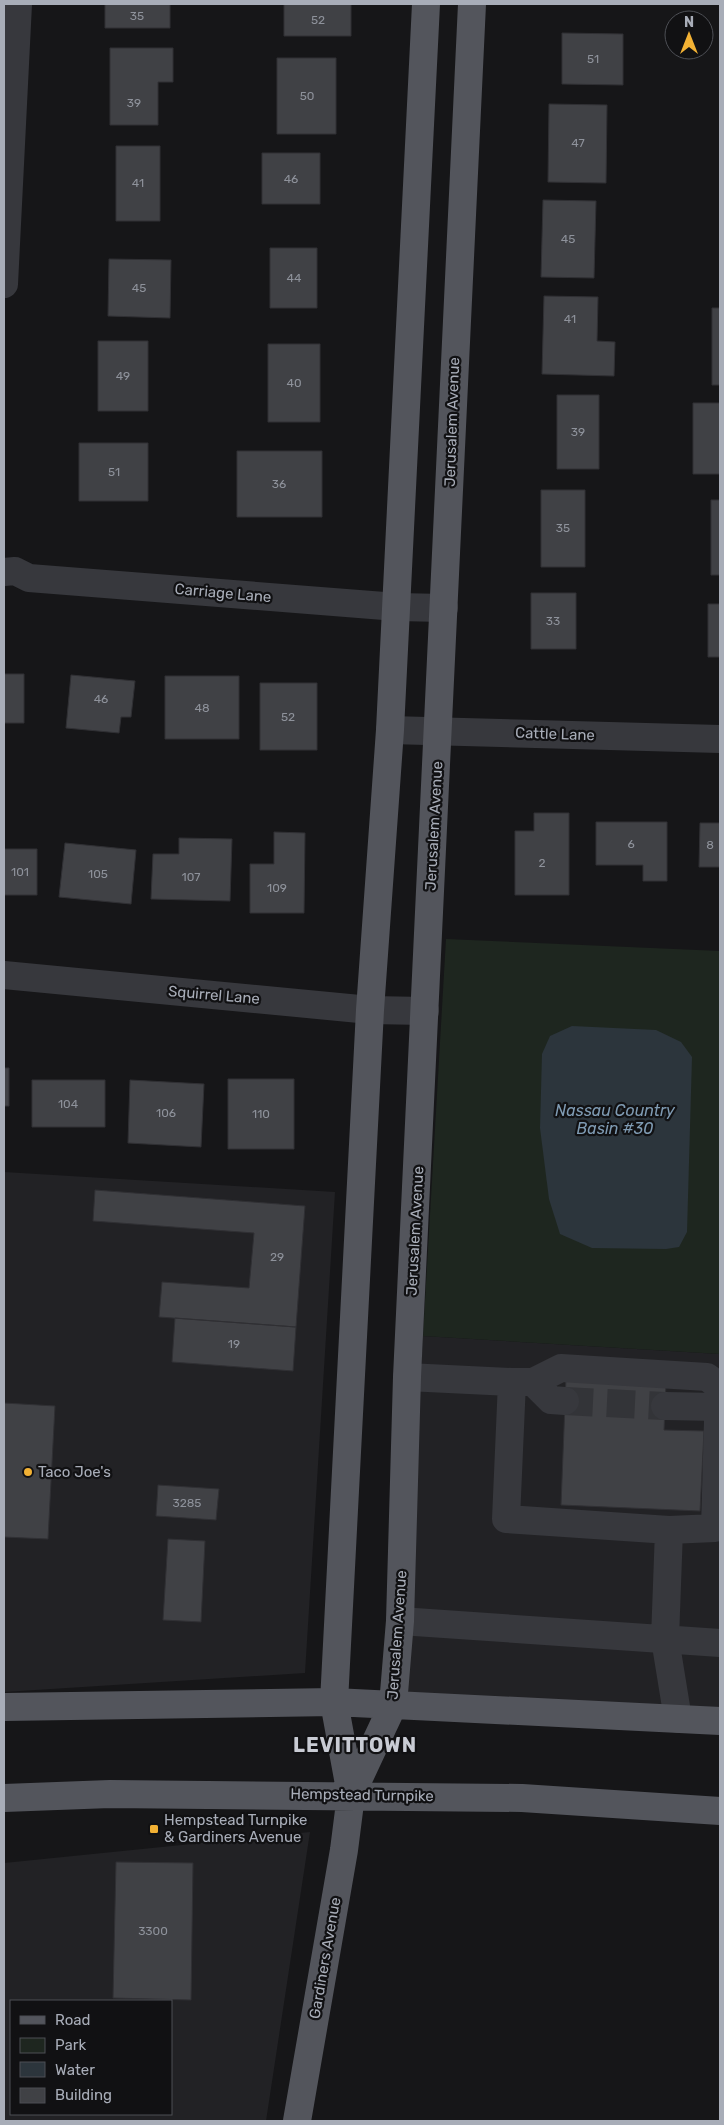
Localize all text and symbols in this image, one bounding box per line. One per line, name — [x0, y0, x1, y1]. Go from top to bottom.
house number: 35 — [130, 9, 144, 23]
north arrow — [664, 10, 714, 60]
house number: 52 — [311, 13, 325, 27]
text: N — [684, 14, 694, 31]
house number: 51 — [587, 52, 599, 66]
house number: 50 — [300, 89, 314, 103]
house number: 39 — [127, 96, 141, 110]
house number: 47 — [571, 136, 585, 150]
house number: 46 — [284, 172, 298, 186]
house number: 41 — [132, 176, 144, 190]
house number: 45 — [561, 232, 575, 246]
house number: 44 — [287, 271, 302, 285]
house number: 45 — [132, 281, 146, 295]
house number: 41 — [564, 312, 576, 326]
street label: Jerusalem Avenue — [441, 357, 463, 487]
house number: 49 — [116, 369, 130, 383]
house number: 40 — [286, 376, 302, 390]
house number: 39 — [571, 425, 585, 439]
house number: 51 — [108, 465, 120, 479]
house number: 36 — [272, 477, 286, 491]
house number: 35 — [556, 521, 570, 535]
street label: Carriage Lane — [174, 580, 272, 606]
house number: 33 — [546, 614, 560, 628]
house number: 46 — [94, 692, 108, 706]
house number: 48 — [194, 701, 210, 715]
house number: 52 — [281, 710, 295, 724]
street label: Cattle Lane — [515, 724, 595, 744]
street label: Jerusalem Avenue — [422, 761, 446, 891]
house number: 6 — [627, 837, 635, 851]
house number: 8 — [706, 838, 714, 852]
house number: 2 — [538, 856, 546, 870]
house number: 101 — [11, 865, 29, 879]
house number: 105 — [88, 867, 108, 881]
house number: 107 — [182, 870, 200, 884]
house number: 109 — [267, 881, 287, 895]
street label: Squirrel Lane — [167, 982, 261, 1008]
house number: 104 — [58, 1097, 79, 1111]
water label: Nassau Country Basin #30 — [555, 1101, 676, 1138]
house number: 106 — [156, 1106, 176, 1120]
house number: 110 — [252, 1107, 270, 1121]
street label: Jerusalem Avenue — [403, 1166, 427, 1296]
house number: 29 — [270, 1250, 284, 1264]
house number: 19 — [228, 1337, 240, 1351]
place label: Taco Joe's — [38, 1463, 111, 1481]
marker: Taco Joe's — [22, 1466, 34, 1478]
house number: 3285 — [172, 1496, 202, 1510]
street label: Jerusalem Avenue — [383, 1570, 411, 1700]
district label: LEVITTOWN — [293, 1733, 417, 1757]
street label: Hempstead Turnpike — [290, 1785, 434, 1805]
place label: Hempstead Turnpike & Gardiners Avenue — [164, 1811, 307, 1846]
marker: Hempstead Turnpike & Gardiners Avenue — [148, 1823, 160, 1835]
street label: Gardiners Avenue — [305, 1896, 345, 2020]
house number: 3300 — [138, 1924, 168, 1938]
legend — [10, 2000, 172, 2115]
text: Road — [55, 2011, 91, 2029]
text: Park — [55, 2036, 86, 2054]
text: Water — [55, 2061, 95, 2079]
text: Building — [55, 2086, 112, 2104]

